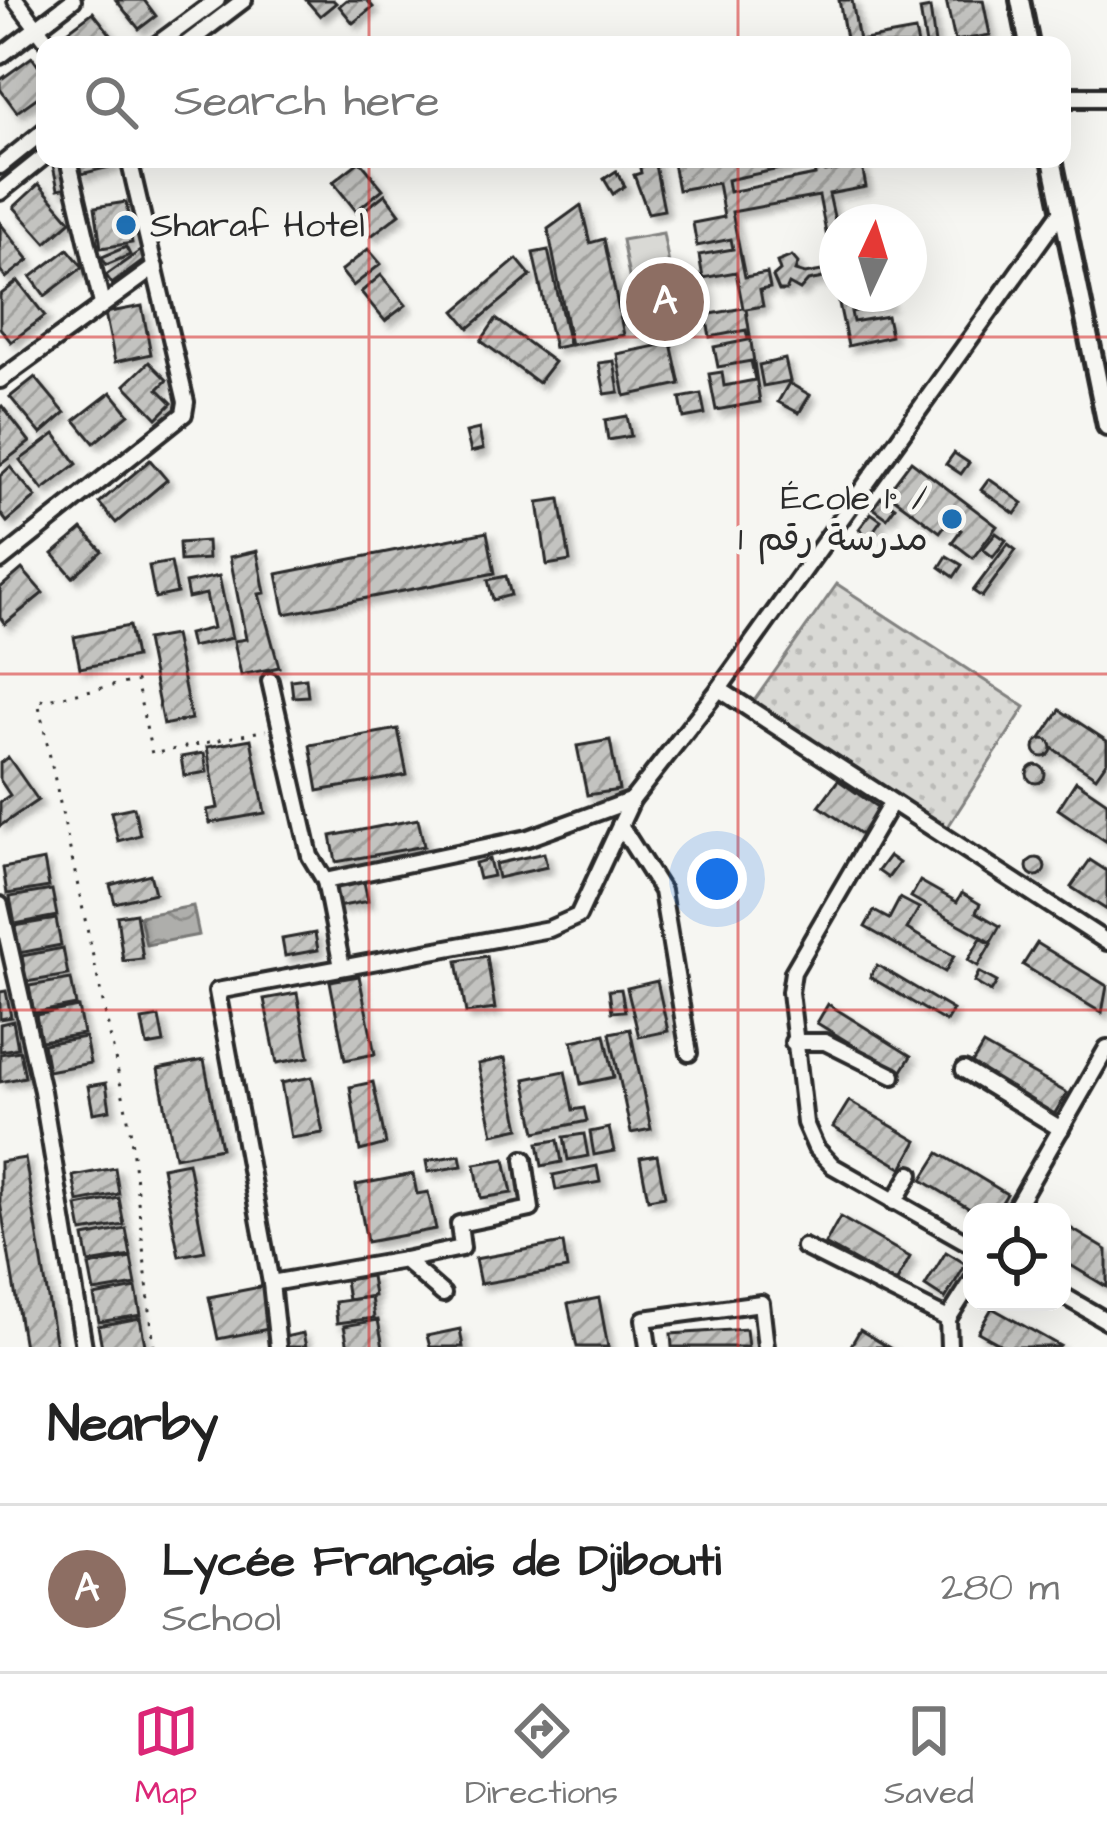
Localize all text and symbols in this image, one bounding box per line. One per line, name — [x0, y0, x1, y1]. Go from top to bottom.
search box — [36, 36, 1071, 168]
icon: search — [78, 69, 144, 135]
text: Search here — [174, 71, 440, 133]
place label: Sharaf Hotel — [150, 200, 365, 251]
north arrow — [819, 204, 927, 312]
marker: Sharaf Hotel — [113, 212, 139, 238]
pin: A — [626, 257, 704, 347]
place label: École 1° / مدرسة رقم 1 — [738, 473, 928, 565]
marker: École 1° / مدرسة رقم 1 — [939, 506, 965, 532]
your location — [687, 849, 747, 909]
map controls — [963, 1203, 1071, 1311]
button: locate — [963, 1203, 1071, 1311]
text: Nearby — [48, 1390, 218, 1461]
text: Lycée Français de Djibouti — [162, 1531, 721, 1593]
text: A — [75, 1562, 99, 1616]
text: 280 m — [941, 1562, 1059, 1616]
text: School — [162, 1593, 281, 1647]
tab: Map — [133, 1698, 199, 1816]
tab: Directions — [465, 1698, 618, 1816]
tab: Saved — [884, 1698, 974, 1816]

